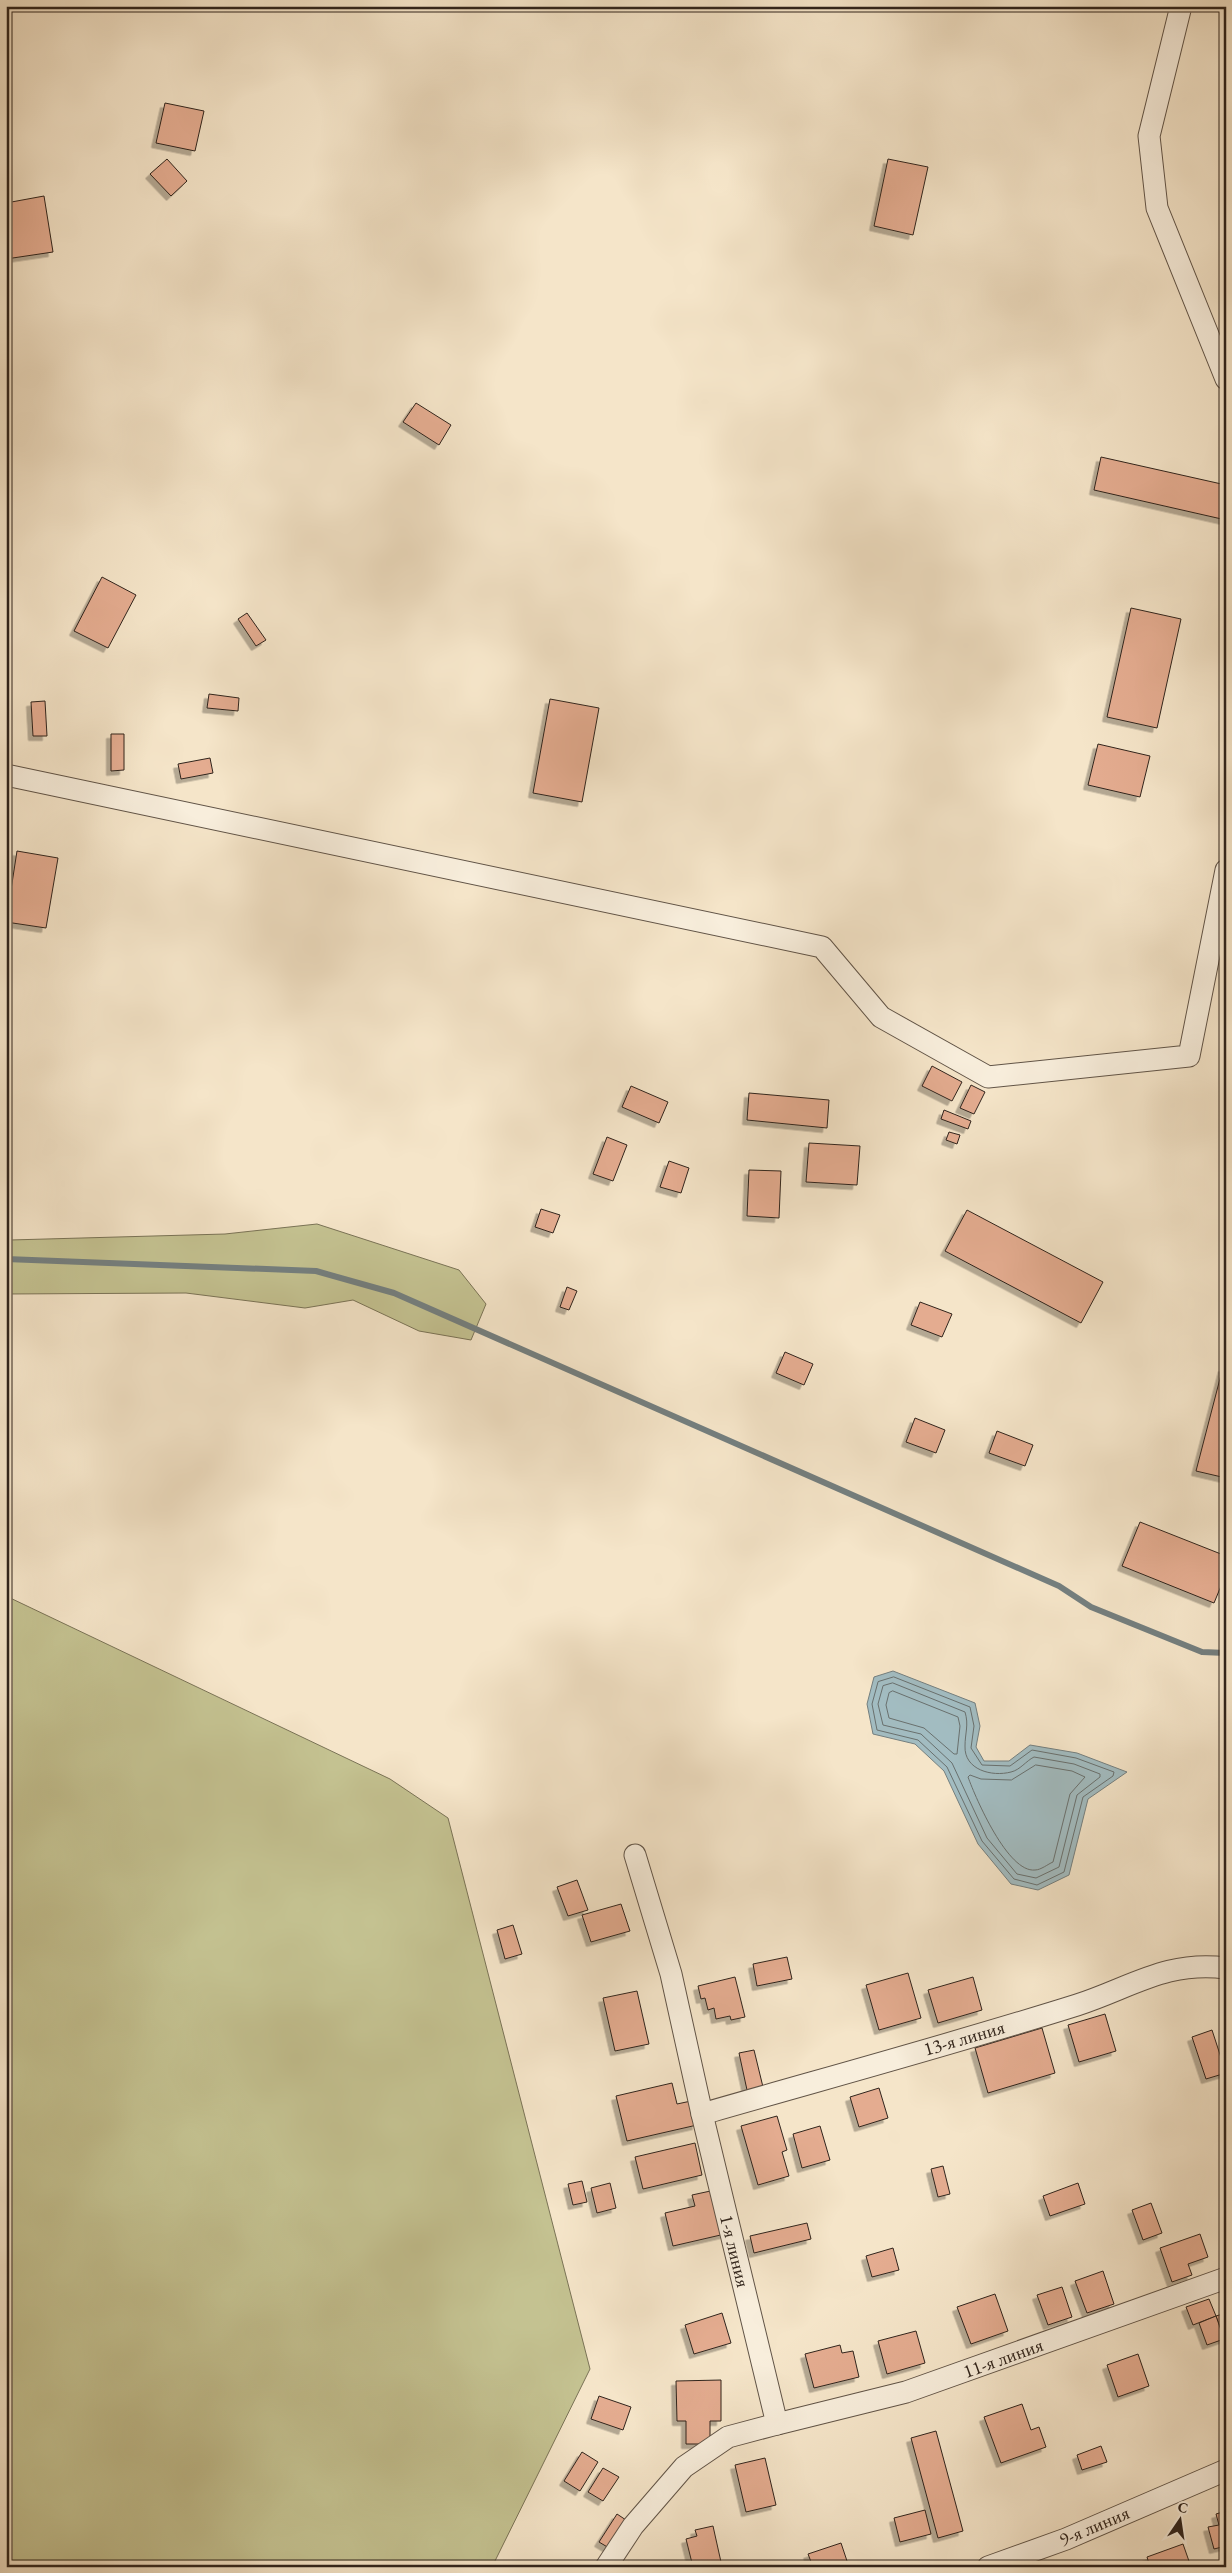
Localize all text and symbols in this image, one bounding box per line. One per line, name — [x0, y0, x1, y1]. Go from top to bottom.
street label: 13-я линия — [920, 2014, 1008, 2062]
street label: 1-я линия — [714, 2212, 756, 2291]
street label: 11-я линия — [960, 2332, 1047, 2384]
north arrow — [1154, 2496, 1204, 2546]
text: С — [1176, 2497, 1190, 2517]
street label: 9-я линия — [1055, 2500, 1134, 2552]

